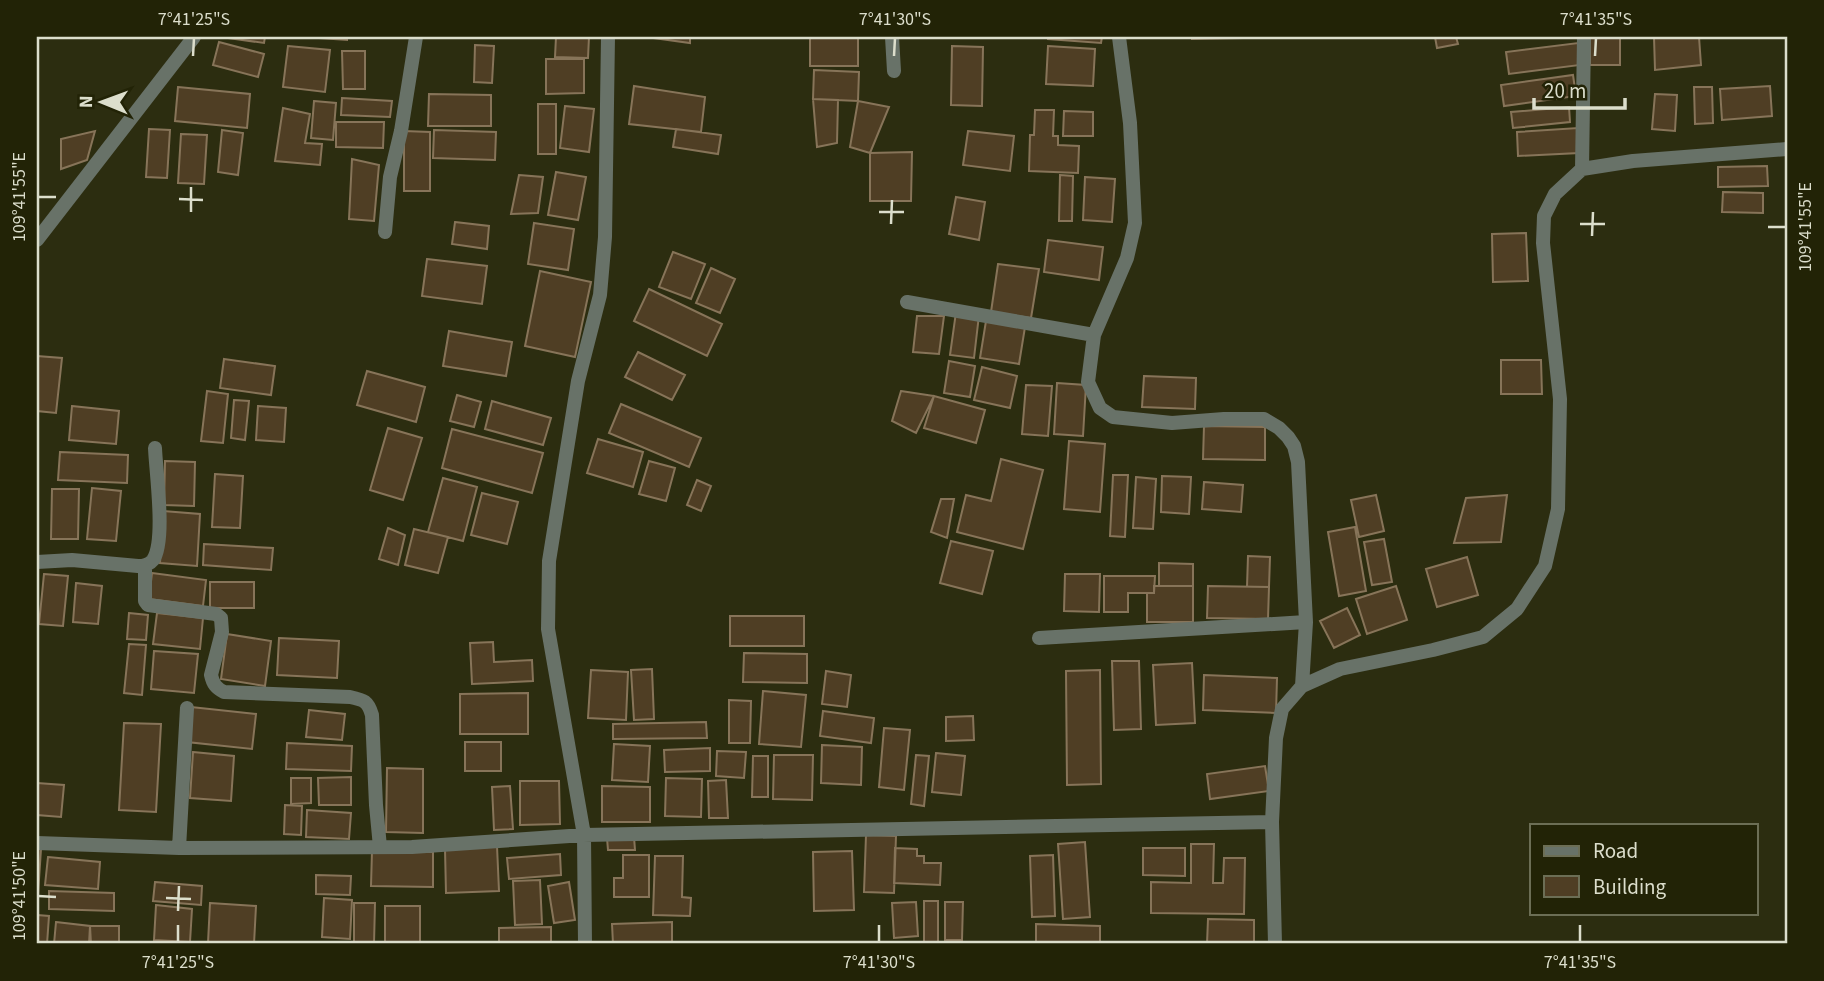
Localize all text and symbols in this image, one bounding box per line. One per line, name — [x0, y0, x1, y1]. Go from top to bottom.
text: 7°41'25"S — [158, 7, 230, 32]
text: 7°41'30"S — [859, 7, 931, 32]
text: 7°41'35"S — [1560, 7, 1632, 32]
north arrow — [66, 66, 136, 136]
scale bar — [1534, 66, 1624, 110]
text: 20 m — [1544, 76, 1586, 106]
text: N — [73, 95, 100, 108]
text: 109°41'55"E — [7, 152, 32, 242]
text: 109°41'55"E — [1793, 182, 1818, 272]
legend — [1530, 824, 1758, 914]
text: Road — [1593, 836, 1638, 866]
text: 109°41'50"E — [7, 851, 32, 941]
text: Building — [1593, 872, 1667, 902]
text: 7°41'25"S — [142, 950, 214, 975]
text: 7°41'30"S — [843, 950, 915, 975]
text: 7°41'35"S — [1544, 950, 1616, 975]

